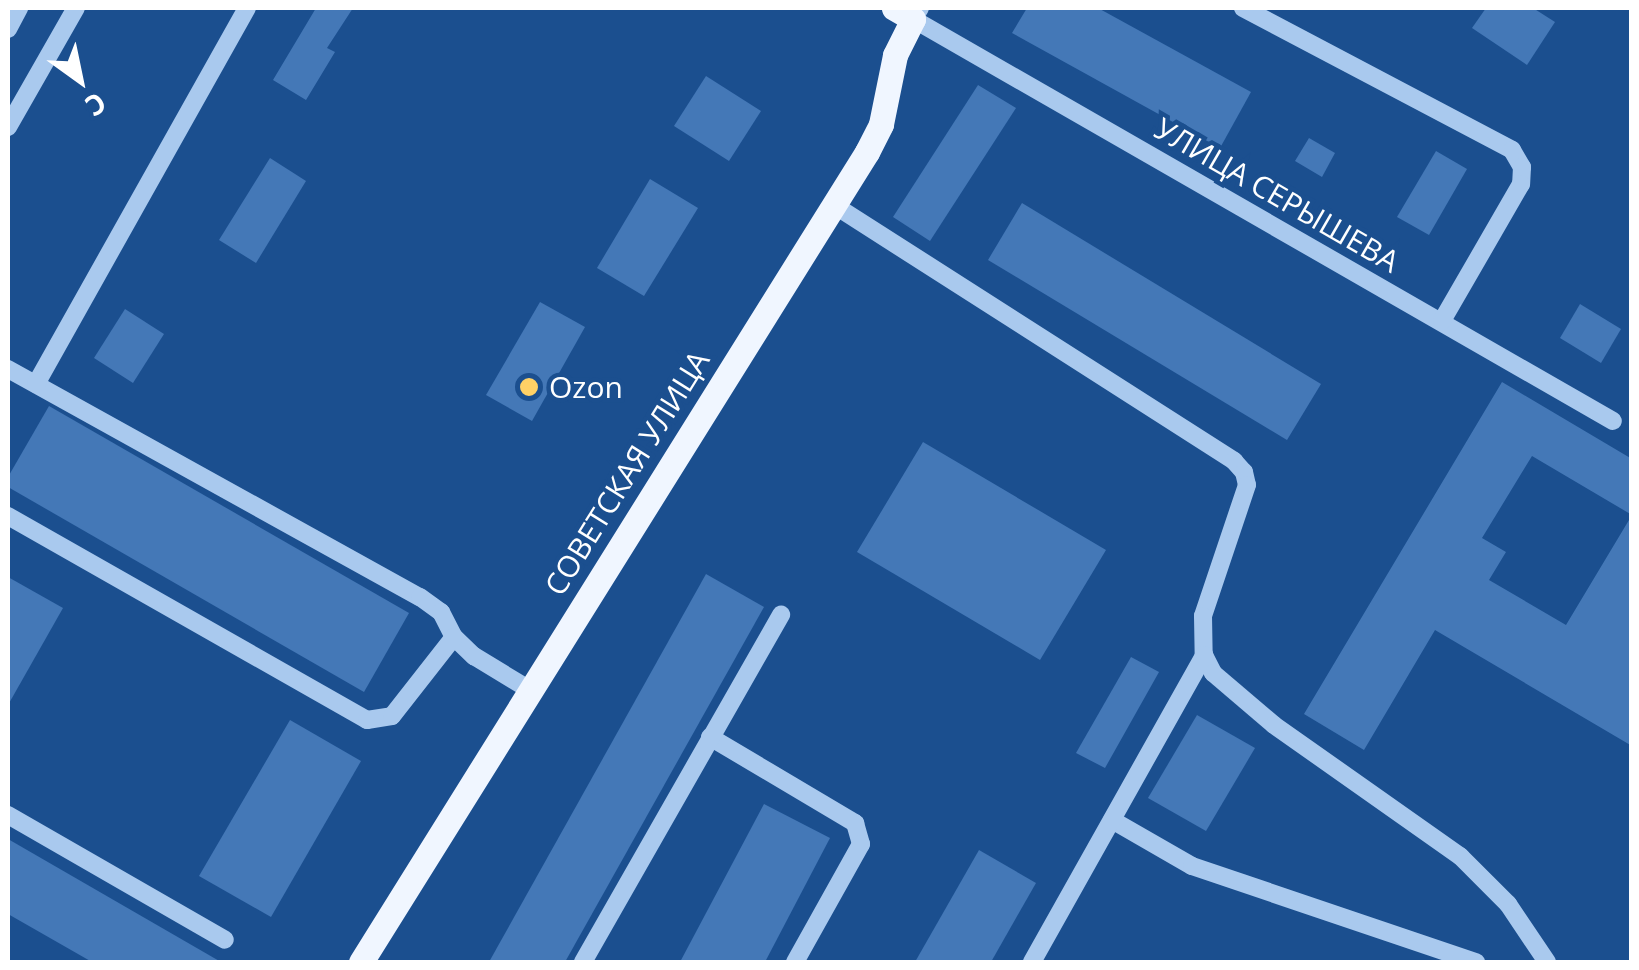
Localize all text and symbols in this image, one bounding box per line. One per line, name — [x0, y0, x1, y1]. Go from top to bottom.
north arrow — [30, 30, 130, 130]
text: С — [79, 84, 114, 126]
street label: УЛИЦА СЕРЫШЕВА — [1148, 110, 1406, 280]
street label: СОВЕТСКАЯ УЛИЦА — [537, 344, 717, 602]
place label: Ozon — [549, 369, 623, 405]
marker: Ozon — [518, 376, 540, 398]

